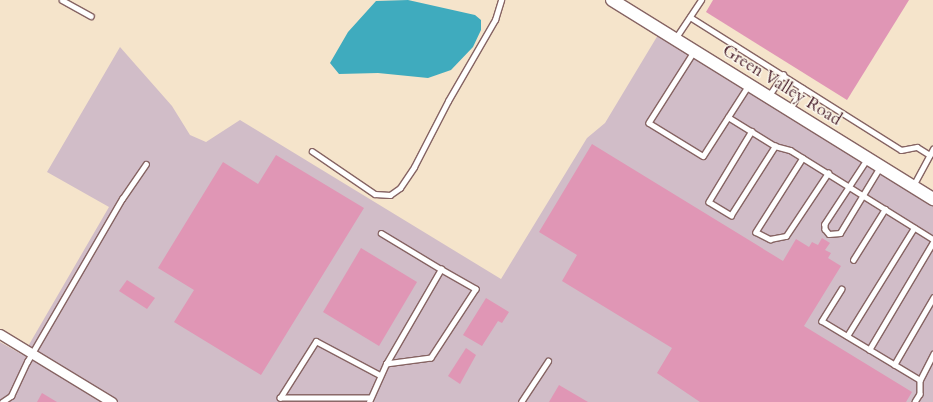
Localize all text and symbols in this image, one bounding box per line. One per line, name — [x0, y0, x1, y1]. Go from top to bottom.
street label: Green Valley Road — [719, 40, 845, 130]

